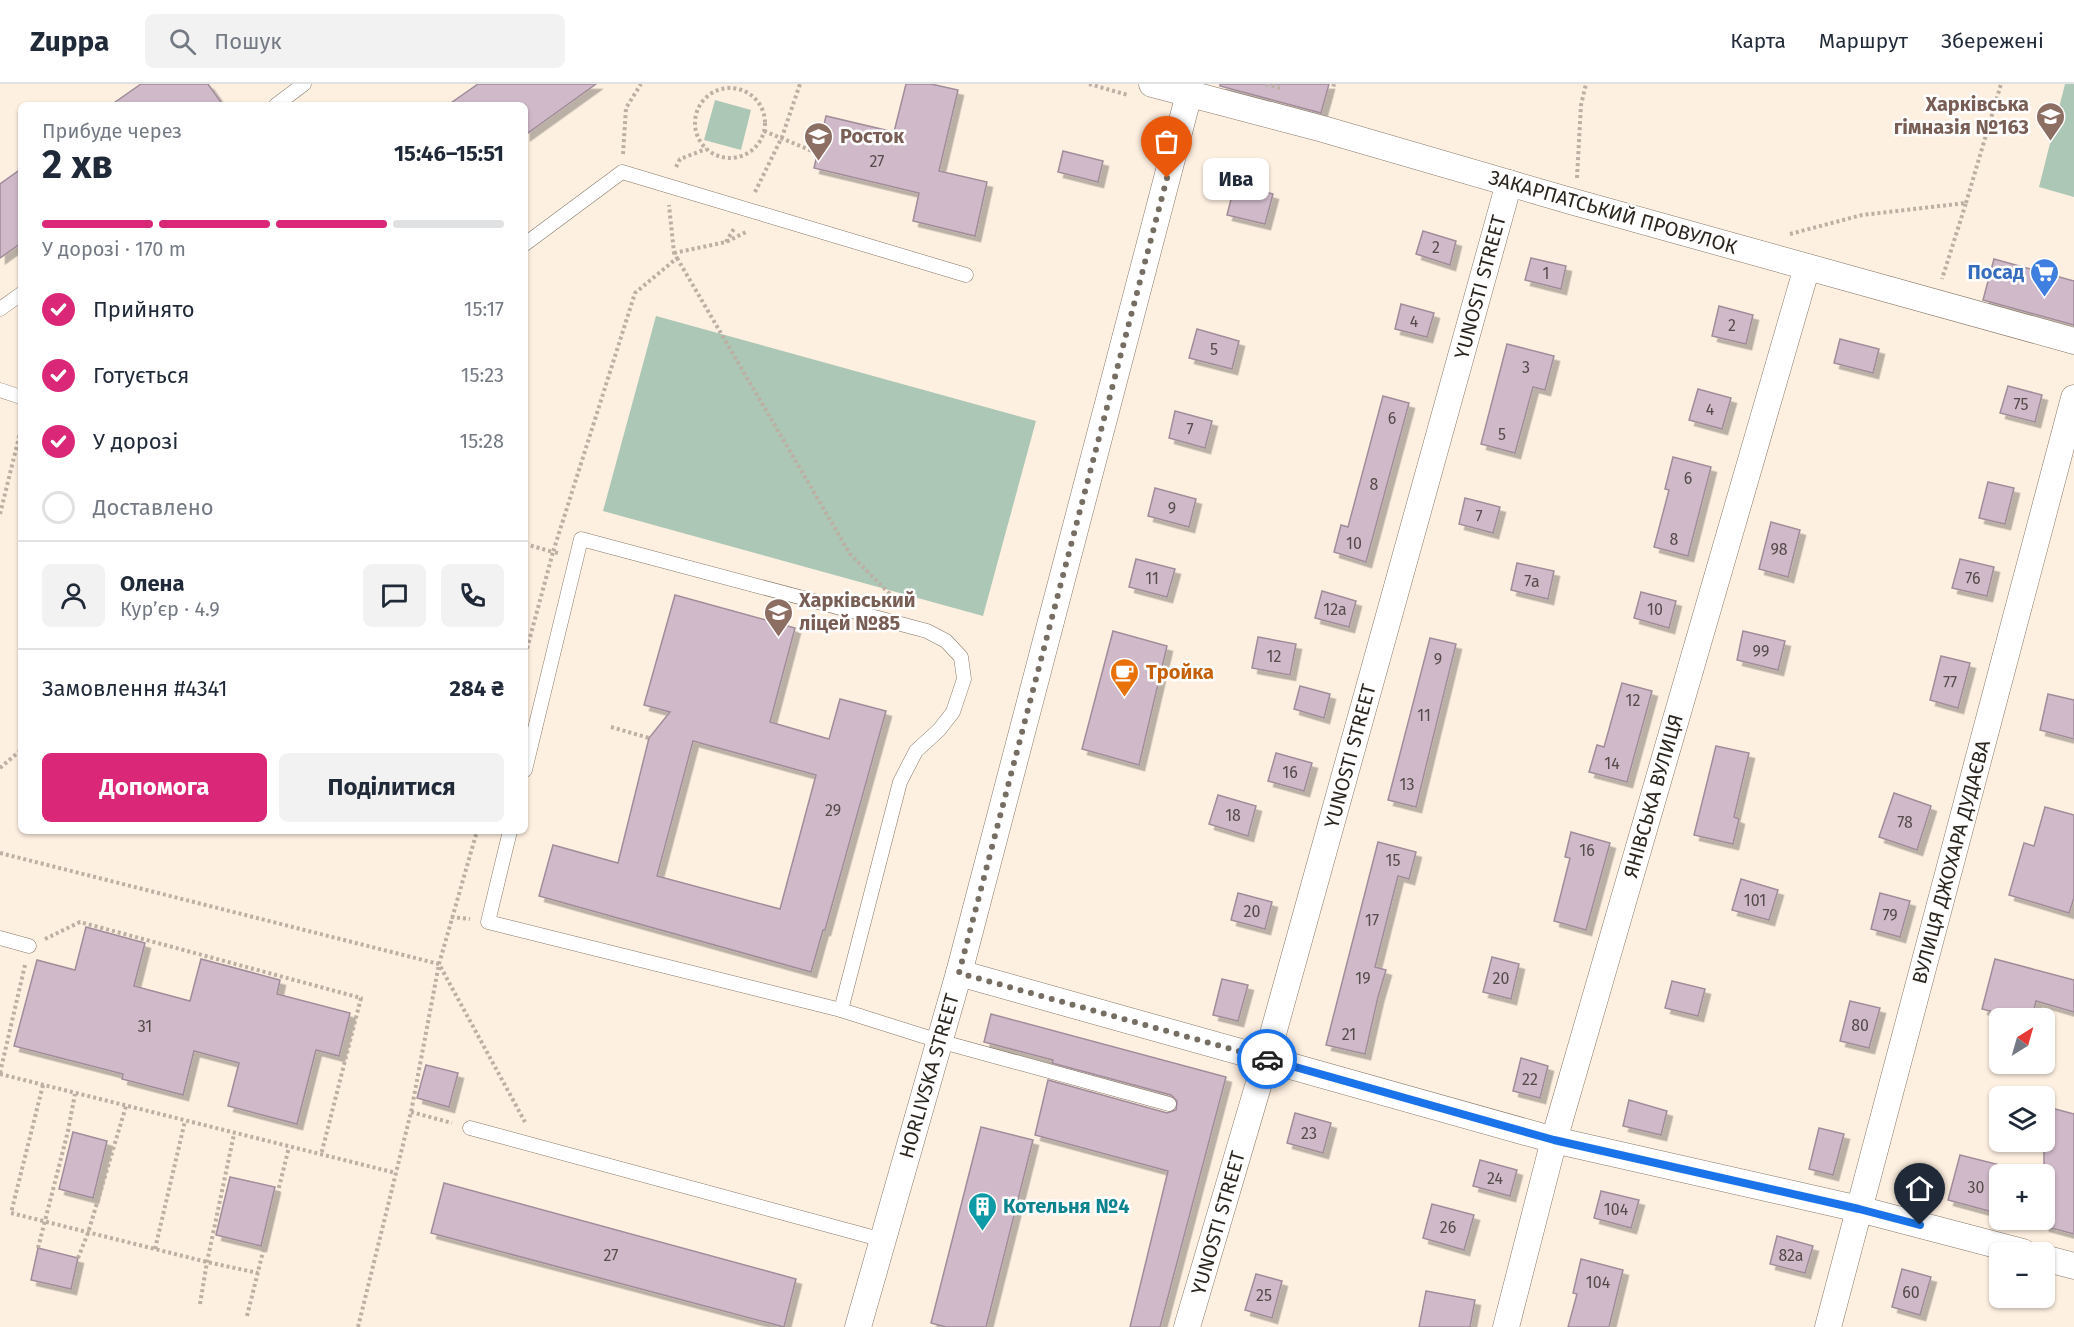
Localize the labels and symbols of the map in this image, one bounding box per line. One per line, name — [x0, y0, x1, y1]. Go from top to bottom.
place label: Харківська гімназія №163 — [1894, 92, 2029, 139]
school or university icon: Харківська гімназія №163 — [2034, 100, 2066, 142]
pin — [1141, 116, 1192, 178]
school or university icon: Росток — [803, 120, 835, 162]
place label: Росток — [840, 124, 905, 148]
house number: 27 — [870, 152, 884, 171]
callout: Ива — [1203, 157, 1269, 199]
street label: ЗАКАРПАТСЬКИЙ ПРОВУЛОК — [1486, 165, 1740, 259]
street label: YUNOSTI STREET — [1449, 212, 1511, 362]
house number: 2 — [1432, 238, 1440, 257]
supermarket icon: Посад — [2029, 256, 2061, 298]
place label: Посад — [1968, 260, 2024, 284]
house number: 1 — [1543, 264, 1549, 283]
house number: 4 — [1410, 312, 1419, 331]
house number: 2 — [1728, 316, 1736, 335]
house number: 5 — [1210, 340, 1218, 359]
house number: 3 — [1522, 358, 1530, 377]
house number: 75 — [2014, 395, 2028, 414]
house number: 4 — [1706, 400, 1715, 419]
house number: 6 — [1388, 409, 1396, 428]
house number: 7 — [1186, 420, 1194, 439]
house number: 5 — [1498, 425, 1506, 444]
house number: 6 — [1684, 469, 1692, 488]
house number: 8 — [1370, 475, 1379, 494]
house number: 9 — [1168, 499, 1176, 518]
house number: 7 — [1475, 507, 1483, 526]
house number: 8 — [1670, 530, 1679, 549]
house number: 10 — [1346, 534, 1362, 553]
house number: 98 — [1770, 540, 1788, 559]
house number: 11 — [1145, 569, 1159, 588]
house number: 76 — [1965, 569, 1981, 588]
house number: 7а — [1524, 572, 1540, 591]
place label: Харківський ліцей №85 — [798, 588, 916, 635]
school or university icon: Харківський ліцей №85 — [762, 596, 794, 638]
house number: 12а — [1323, 600, 1347, 619]
house number: 10 — [1647, 600, 1663, 619]
house number: 99 — [1753, 642, 1769, 661]
house number: 12 — [1267, 647, 1281, 666]
house number: 9 — [1434, 650, 1442, 669]
cafe icon: Тройка — [1109, 656, 1141, 698]
place label: Тройка — [1146, 660, 1214, 684]
house number: 77 — [1943, 673, 1957, 692]
street label: YUNOSTI STREET — [1319, 681, 1381, 831]
house number: 12 — [1626, 691, 1640, 710]
house number: 11 — [1417, 706, 1431, 725]
street label: ЯНІВСЬКА ВУЛИЦЯ — [1618, 711, 1688, 881]
street label: ВУЛИЦЯ ДЖОХАРА ДУДАЄВА — [1907, 737, 1995, 987]
house number: 14 — [1604, 754, 1620, 773]
house number: 16 — [1282, 763, 1298, 782]
house number: 13 — [1400, 775, 1414, 794]
house number: 29 — [825, 801, 841, 820]
house number: 18 — [1225, 806, 1241, 825]
house number: 78 — [1897, 813, 1913, 832]
house number: 16 — [1579, 841, 1595, 860]
house number: 15 — [1386, 851, 1400, 870]
house number: 101 — [1744, 891, 1766, 910]
house number: 20 — [1244, 902, 1260, 921]
house number: 79 — [1882, 906, 1898, 925]
house number: 17 — [1365, 911, 1379, 930]
house number: 19 — [1355, 969, 1371, 988]
house number: 20 — [1493, 969, 1509, 988]
street label: HORLIVSKA STREET — [894, 990, 964, 1161]
north arrow — [1989, 1008, 2055, 1074]
house number: 80 — [1851, 1016, 1869, 1035]
house number: 31 — [138, 1017, 152, 1036]
house number: 21 — [1342, 1025, 1356, 1044]
courier — [1237, 1029, 1297, 1089]
house number: 22 — [1522, 1070, 1538, 1089]
house number: 23 — [1301, 1124, 1317, 1143]
street label: YUNOSTI STREET — [1186, 1148, 1250, 1298]
pin — [1894, 1163, 1945, 1225]
house number: 24 — [1487, 1169, 1503, 1188]
house number: 30 — [1968, 1178, 1985, 1197]
building icon: Котельня №4 — [966, 1190, 998, 1232]
place label: Котельня №4 — [1003, 1194, 1129, 1218]
house number: 104 — [1604, 1200, 1629, 1219]
house number: 26 — [1440, 1218, 1456, 1237]
house number: 27 — [604, 1246, 618, 1265]
house number: 82а — [1778, 1246, 1804, 1265]
house number: 104 — [1586, 1273, 1611, 1292]
house number: 60 — [1902, 1283, 1920, 1302]
house number: 25 — [1256, 1286, 1272, 1305]

